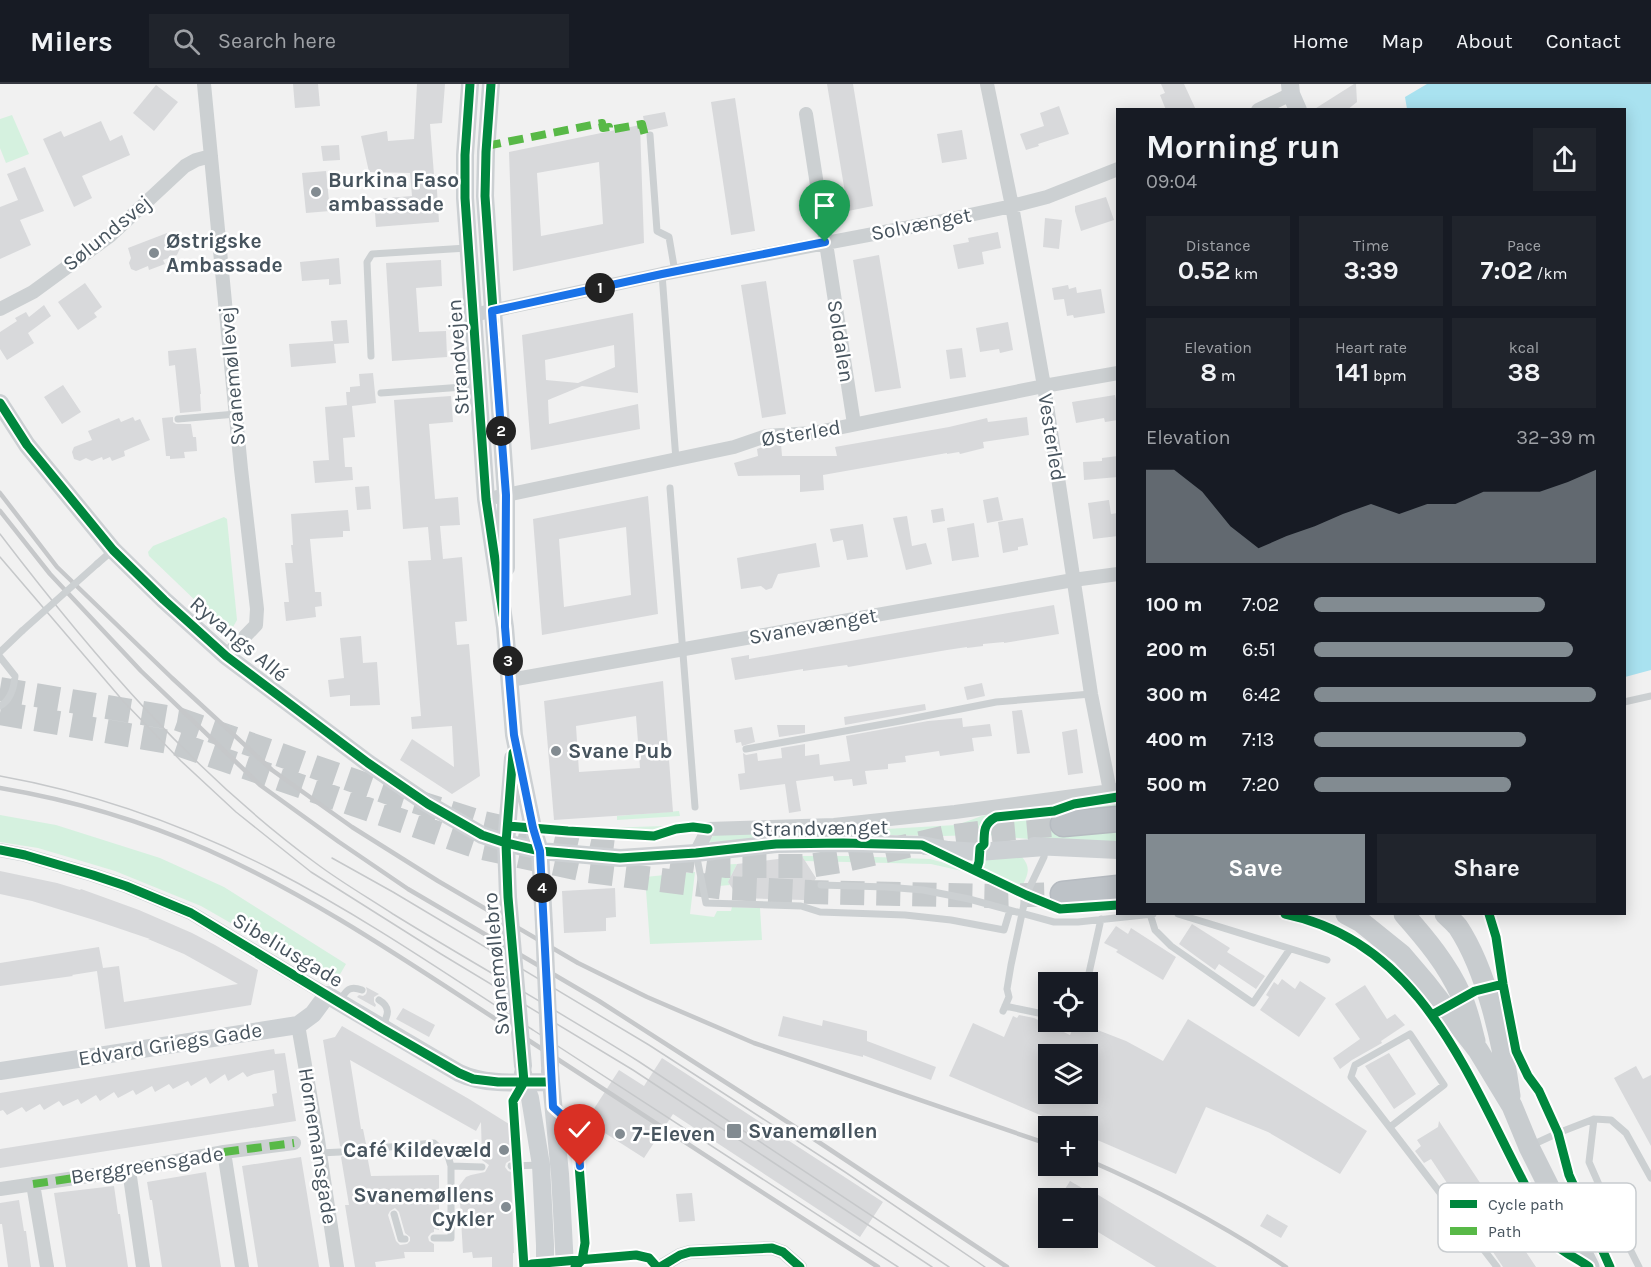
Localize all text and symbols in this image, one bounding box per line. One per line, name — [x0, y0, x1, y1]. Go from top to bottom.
search box — [149, 14, 569, 68]
text: Milers — [30, 25, 113, 58]
icon: search — [170, 25, 203, 58]
text: Search here — [218, 28, 336, 54]
text: Home — [1293, 29, 1349, 53]
text: Map — [1382, 29, 1423, 53]
text: About — [1456, 29, 1513, 53]
text: Contact — [1546, 29, 1621, 53]
text: Morning run — [1146, 128, 1340, 166]
button: share — [1533, 128, 1596, 191]
place label: Burkina Faso ambassade — [328, 168, 459, 216]
text: 09:04 — [1146, 170, 1197, 193]
pin — [799, 180, 850, 242]
marker: Burkina Faso ambassade — [309, 185, 323, 199]
icon: arrive — [808, 189, 841, 222]
street label: Sølundsvej — [58, 190, 156, 276]
street label: Solvænget — [869, 203, 973, 245]
place label: Østrigske Ambassade — [166, 229, 283, 277]
text: Distance — [1186, 236, 1250, 255]
text: Time — [1353, 236, 1389, 255]
text: Pace — [1507, 236, 1541, 255]
marker: Østrigske Ambassade — [147, 246, 161, 260]
text: 0.52 — [1178, 255, 1231, 286]
text: 3:39 — [1343, 255, 1399, 286]
text: 7:02 — [1481, 255, 1533, 286]
text: km — [1231, 264, 1258, 283]
text: /km — [1533, 264, 1567, 283]
pin: 1 — [585, 273, 615, 303]
text: 1 — [597, 278, 603, 297]
street label: Strandvejen — [442, 298, 474, 416]
street label: Soldalen — [823, 298, 859, 384]
street label: Svanemøllevej — [214, 305, 250, 447]
text: Elevation — [1184, 338, 1252, 357]
text: Heart rate — [1335, 338, 1407, 357]
text: kcal — [1509, 338, 1539, 357]
text: 8 — [1200, 357, 1217, 388]
text: 141 — [1335, 357, 1369, 388]
text: 38 — [1508, 357, 1540, 388]
text: m — [1217, 366, 1236, 385]
text: bpm — [1369, 366, 1407, 385]
street label: Vesterled — [1033, 391, 1071, 483]
street label: Østerled — [760, 415, 842, 451]
pin: 2 — [486, 416, 516, 446]
text: 2 — [496, 421, 506, 440]
text: Elevation — [1146, 426, 1231, 449]
text: 32–39 m — [1516, 426, 1596, 449]
street label: Ryvangs Allé — [185, 591, 293, 687]
text: 100 m — [1146, 593, 1202, 616]
text: 7:02 — [1242, 593, 1279, 616]
street label: Svanevænget — [747, 603, 879, 649]
text: 200 m — [1146, 638, 1207, 661]
text: 6:51 — [1242, 638, 1276, 661]
pin: 3 — [493, 646, 523, 676]
text: 3 — [503, 651, 513, 670]
text: 300 m — [1146, 683, 1208, 706]
text: 6:42 — [1242, 683, 1281, 706]
text: 400 m — [1146, 728, 1207, 751]
text: 7:13 — [1242, 728, 1274, 751]
place label: Svane Pub — [568, 739, 672, 763]
marker: Svane Pub — [549, 744, 563, 758]
text: 500 m — [1146, 773, 1207, 796]
text: 7:20 — [1242, 773, 1279, 796]
street label: Strandvænget — [752, 815, 889, 841]
button: Save — [1146, 834, 1365, 903]
button: Share — [1377, 834, 1596, 903]
pin: 4 — [527, 873, 557, 903]
text: 4 — [537, 878, 547, 897]
street label: Svanemøllebro — [478, 892, 514, 1036]
street label: Sibeliusgade — [228, 908, 348, 992]
map controls — [1038, 972, 1098, 1248]
button: locate — [1038, 972, 1098, 1032]
street label: Edvard Griegs Gade — [76, 1018, 264, 1070]
button: layers — [1038, 1044, 1098, 1104]
street label: Hornemansgade — [294, 1066, 342, 1226]
pin — [554, 1104, 605, 1166]
icon: check — [563, 1113, 596, 1146]
button: + — [1038, 1116, 1098, 1176]
place label: Svanemøllen — [748, 1119, 878, 1143]
place label: 7-Eleven — [632, 1122, 715, 1146]
marker: Svanemøllen — [725, 1122, 743, 1140]
marker: 7-Eleven — [613, 1127, 627, 1141]
place label: Café Kildevæld — [343, 1138, 492, 1162]
street label: Berggreensgade — [69, 1141, 225, 1189]
marker: Café Kildevæld — [497, 1143, 511, 1157]
place label: Svanemøllens Cykler — [353, 1183, 495, 1231]
legend — [1438, 1183, 1636, 1252]
button: − — [1038, 1188, 1098, 1248]
text: Cycle path — [1488, 1195, 1564, 1214]
marker: Svanemøllens Cykler — [499, 1200, 513, 1214]
text: Path — [1488, 1222, 1521, 1241]

